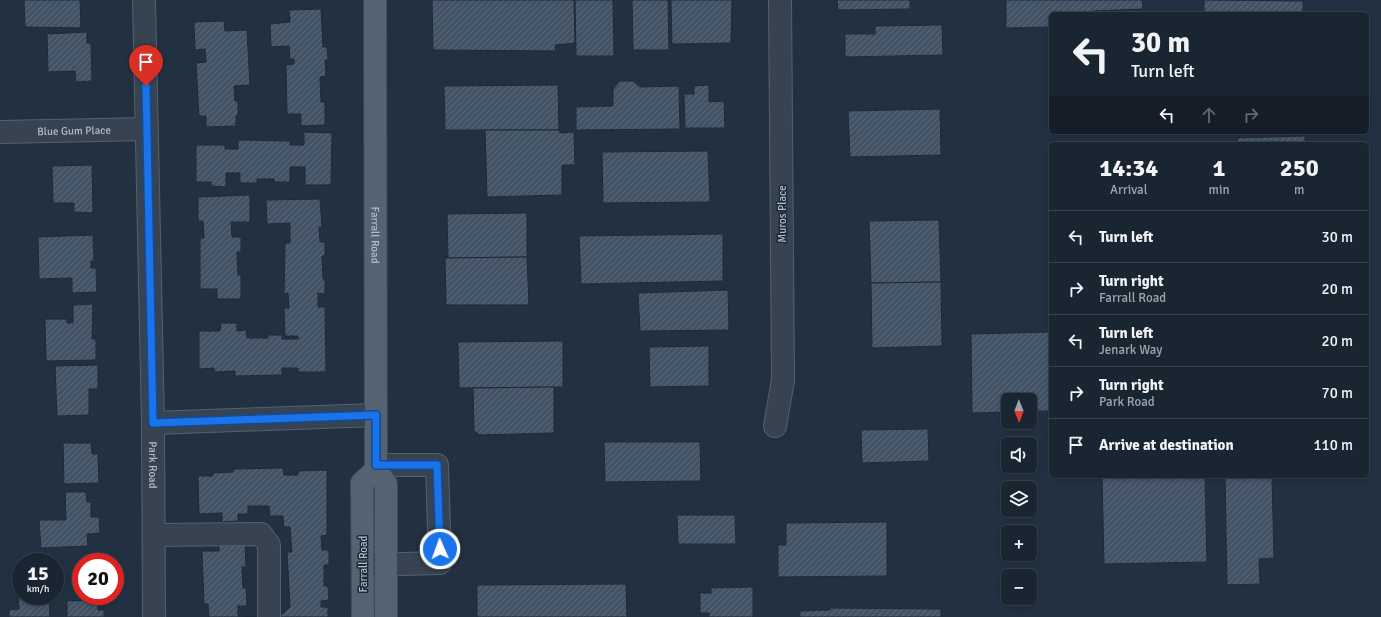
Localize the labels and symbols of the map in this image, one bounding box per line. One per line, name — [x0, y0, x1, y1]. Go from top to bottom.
pin — [129, 45, 163, 86]
street label: Blue Gum Place — [37, 124, 111, 138]
street label: Muros Place — [776, 185, 789, 243]
street label: Farrall Road — [368, 207, 382, 264]
north arrow — [1001, 393, 1037, 429]
street label: Park Road — [146, 441, 159, 489]
position arrow — [419, 528, 461, 570]
street label: Farrall Road — [357, 535, 370, 592]
speed limit sign: 20 — [72, 553, 124, 605]

